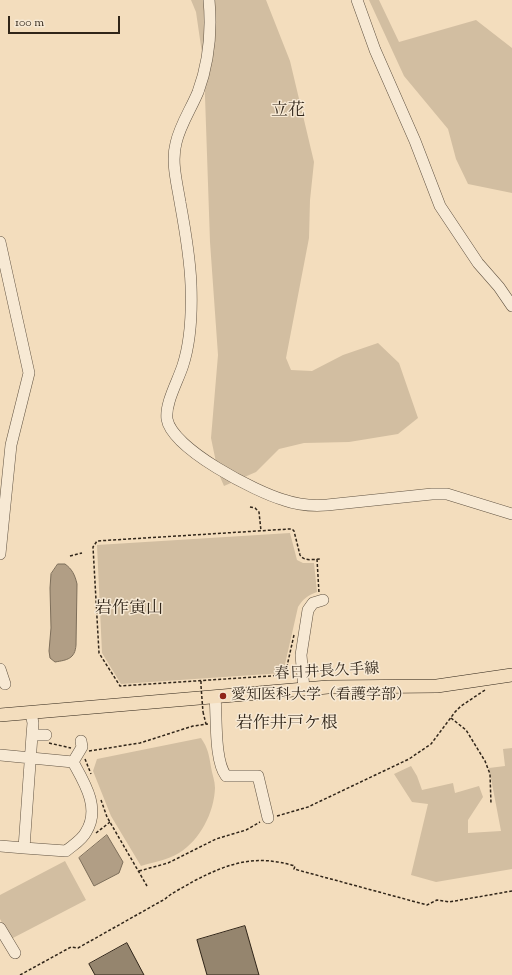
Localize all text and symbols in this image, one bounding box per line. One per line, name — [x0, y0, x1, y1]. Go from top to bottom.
scale bar — [10, 8, 122, 34]
text: 100 m — [15, 14, 44, 32]
district label: 立花 — [271, 102, 305, 122]
district label: 岩作寅山 — [95, 600, 163, 620]
street label: 春日井長久手線 — [274, 661, 380, 685]
place label: 愛知医科大学（看護学部） — [231, 687, 411, 705]
marker: 愛知医科大学（看護学部） — [218, 691, 228, 701]
district label: 岩作井戸ケ根 — [236, 715, 338, 735]

